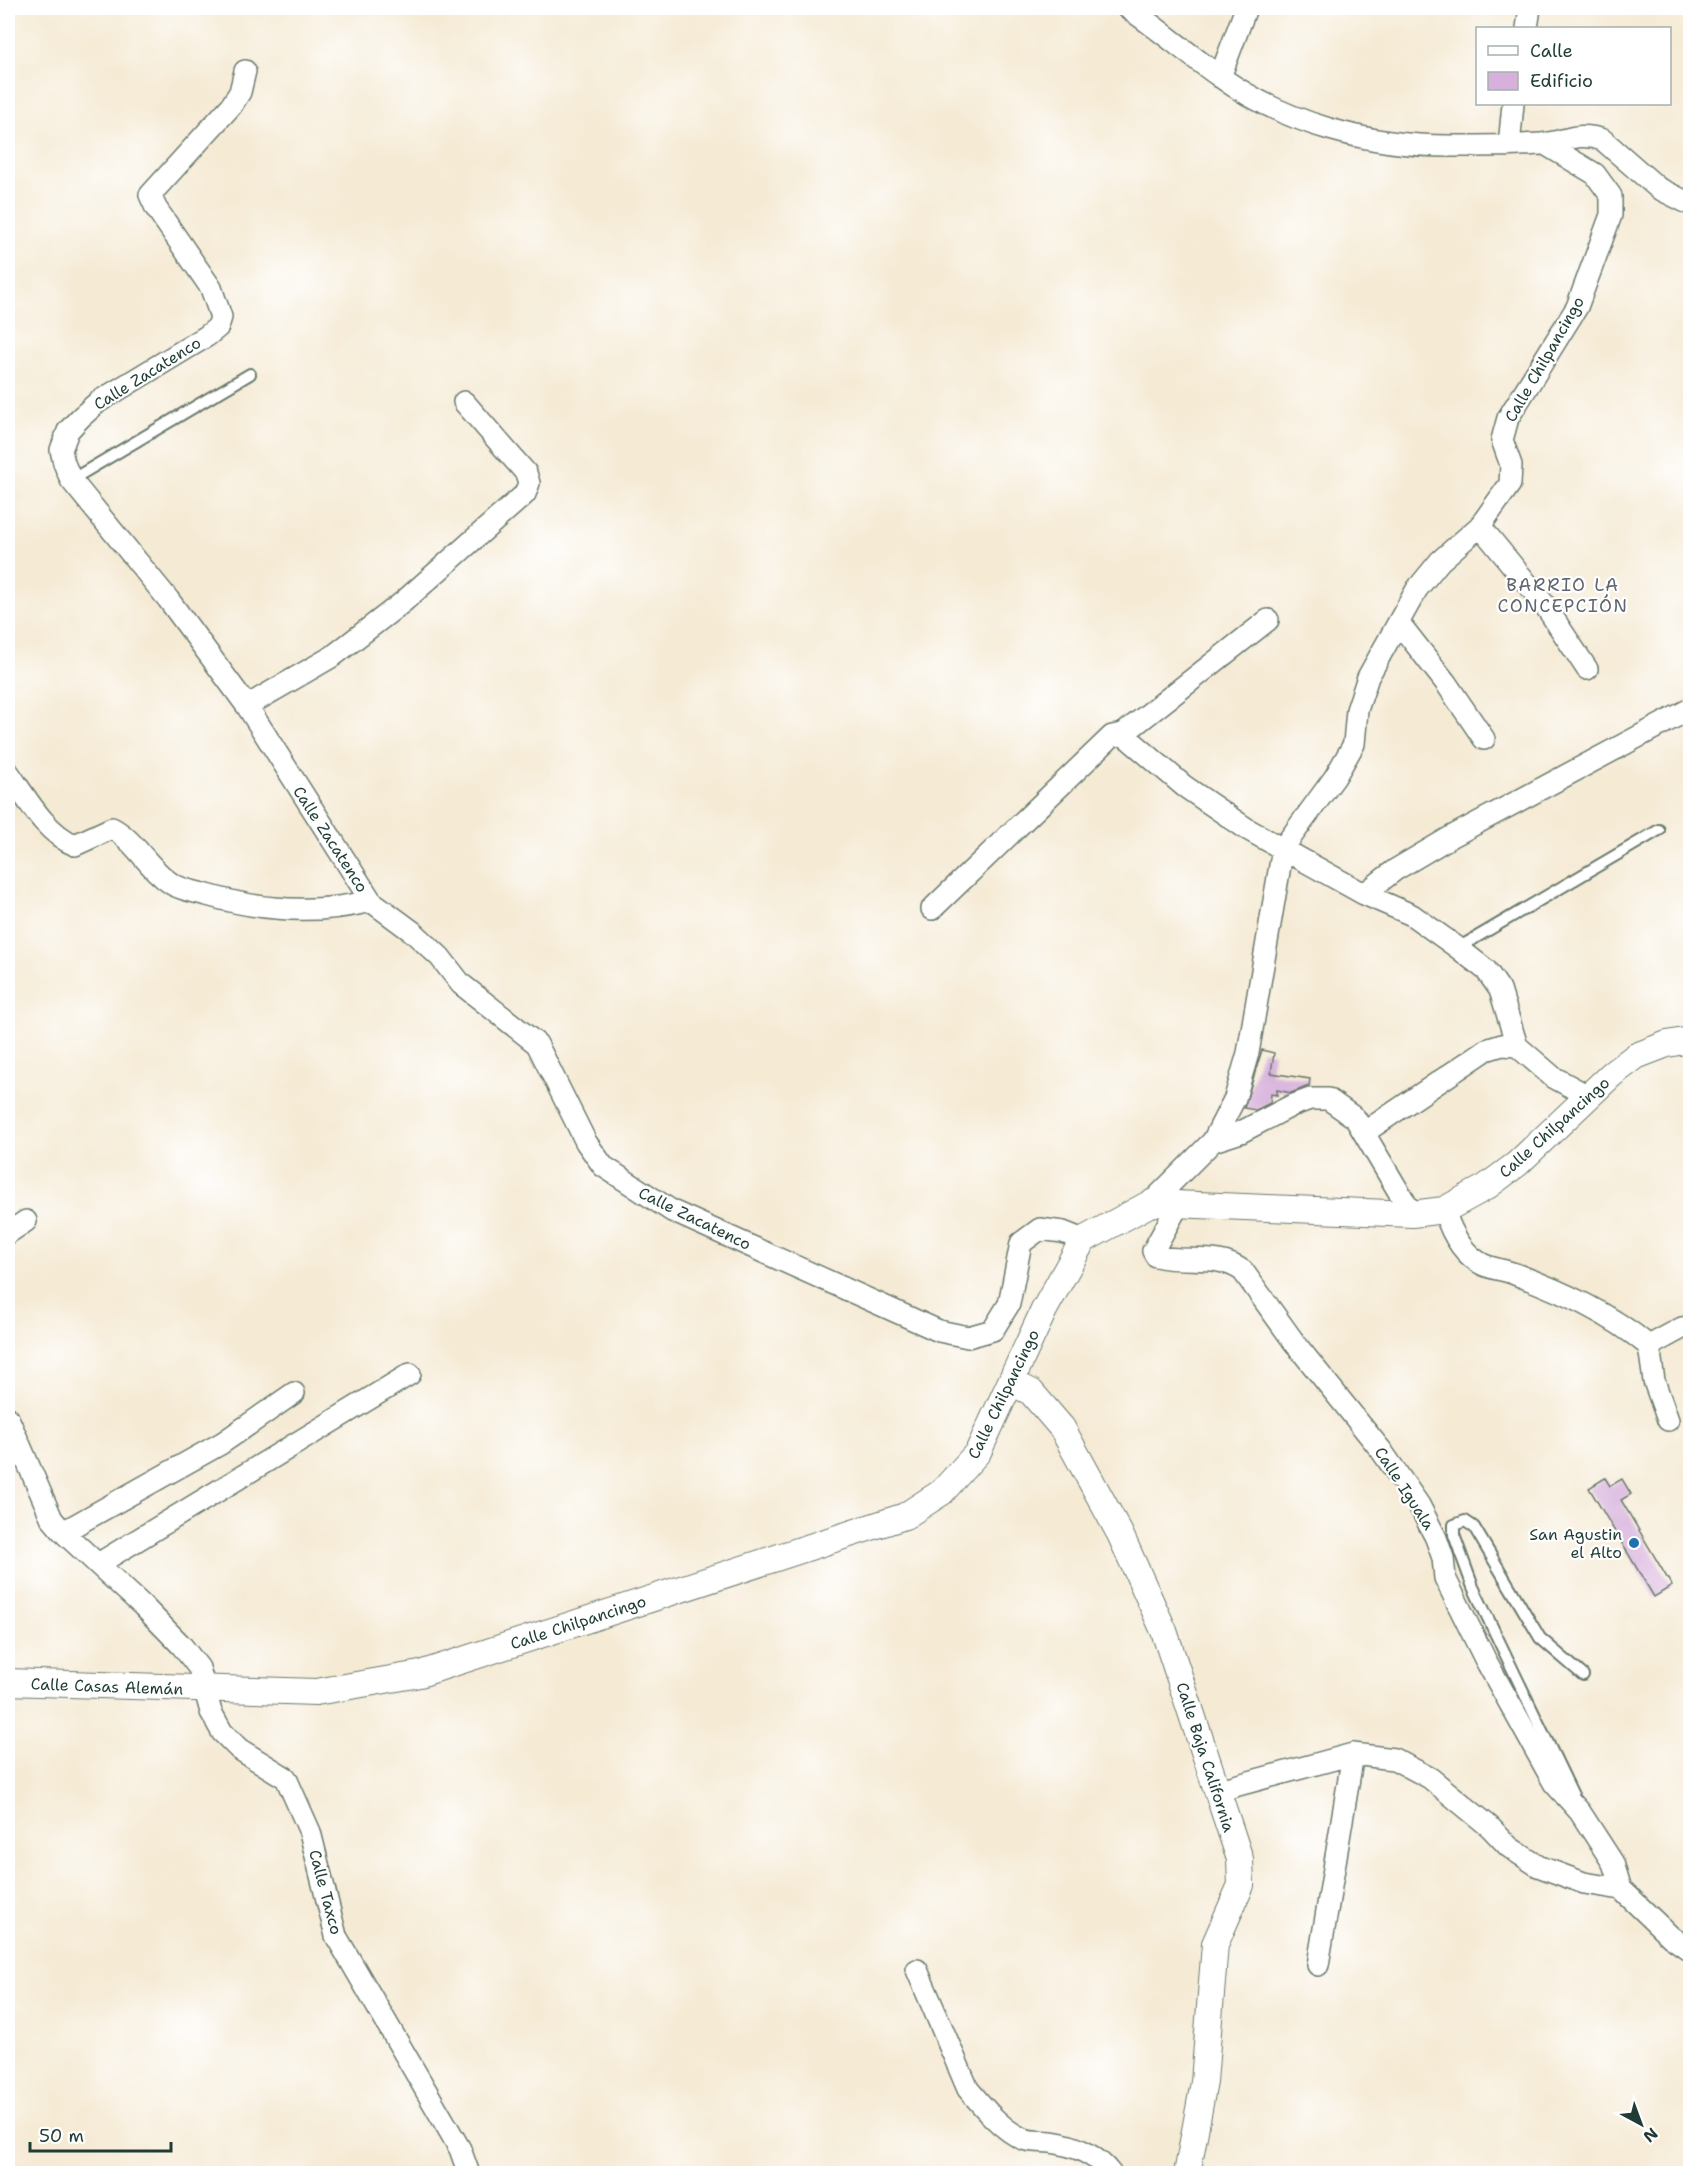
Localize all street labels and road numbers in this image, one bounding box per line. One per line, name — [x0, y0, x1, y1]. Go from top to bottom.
street label: Calle Chilpancingo — [1500, 293, 1589, 426]
street label: Calle Zacatenco — [90, 332, 205, 415]
street label: Calle Zacatenco — [288, 782, 373, 896]
street label: Calle Chilpancingo — [1495, 1072, 1614, 1183]
street label: Calle Zacatenco — [635, 1182, 755, 1255]
street label: Calle Chilpancingo — [963, 1326, 1044, 1463]
street label: Calle Iguala — [1370, 1443, 1439, 1534]
street label: Calle Chilpancingo — [508, 1591, 649, 1654]
street label: Calle Casas Alemán — [30, 1673, 184, 1700]
street label: Calle Baja California — [1171, 1680, 1240, 1835]
street label: Calle Taxco — [304, 1847, 347, 1937]

